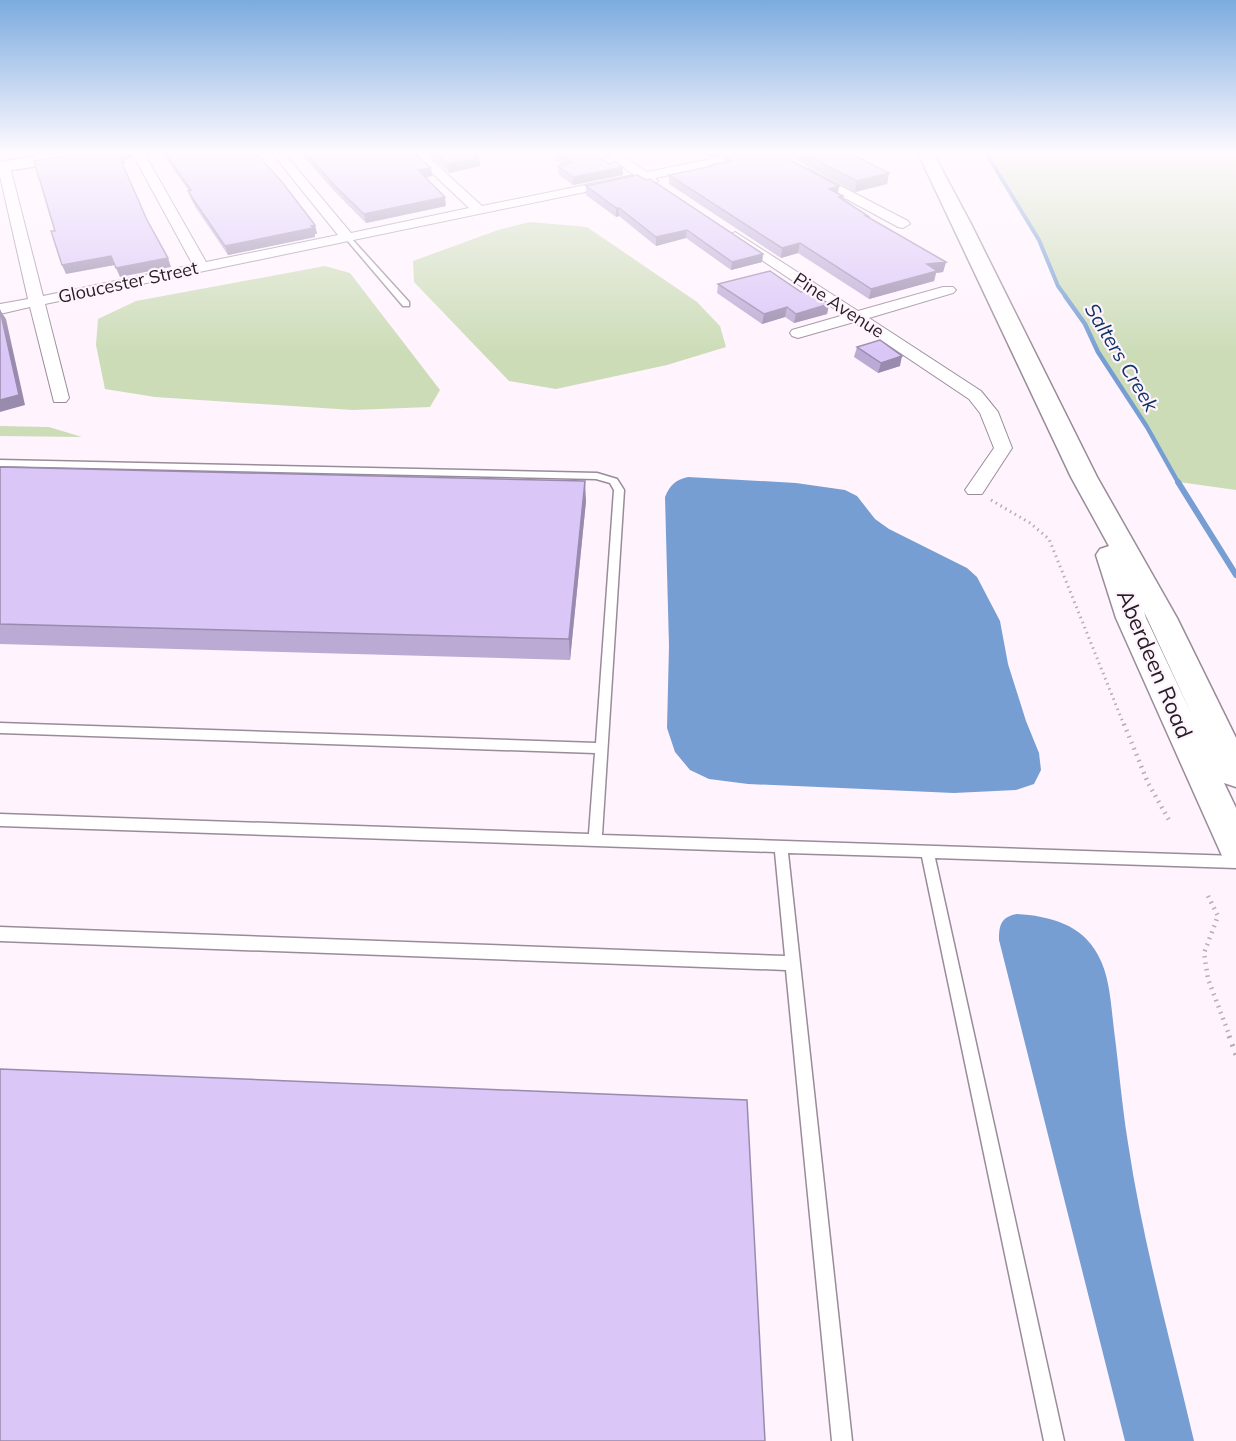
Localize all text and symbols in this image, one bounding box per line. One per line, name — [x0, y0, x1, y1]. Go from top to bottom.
street label: Gloucester Street — [56, 256, 200, 308]
street label: Pine Avenue — [789, 267, 889, 343]
water label: Salters Creek — [1080, 298, 1165, 416]
street label: Aberdeen Road — [1111, 585, 1199, 743]

